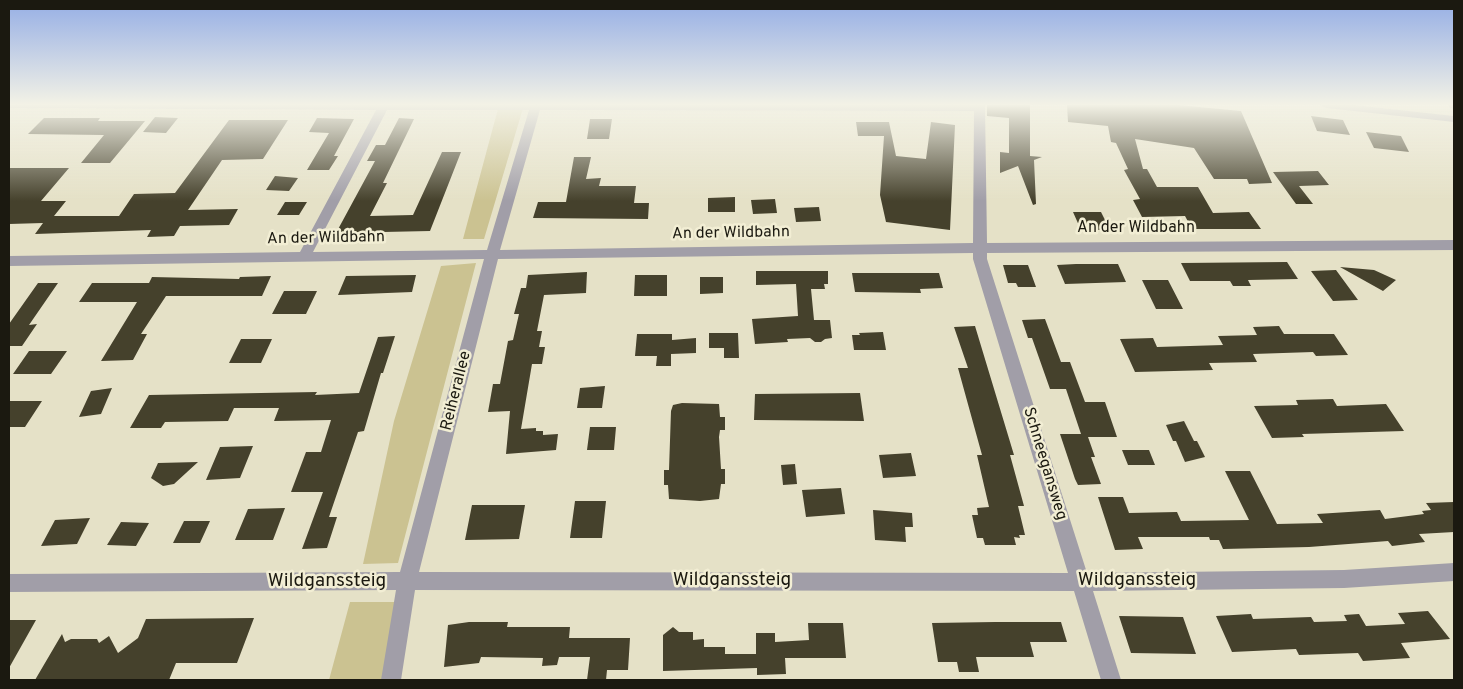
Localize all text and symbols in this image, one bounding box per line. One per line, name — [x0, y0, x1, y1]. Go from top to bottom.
street label: An der Wildbahn — [1077, 219, 1195, 239]
street label: An der Wildbahn — [672, 223, 790, 245]
street label: An der Wildbahn — [267, 228, 385, 250]
street label: Reiherallee — [438, 349, 476, 433]
street label: Schneegansweg — [1018, 405, 1070, 523]
street label: Wildganssteig — [673, 570, 791, 592]
street label: Wildganssteig — [1078, 570, 1196, 592]
street label: Wildganssteig — [268, 571, 386, 593]

